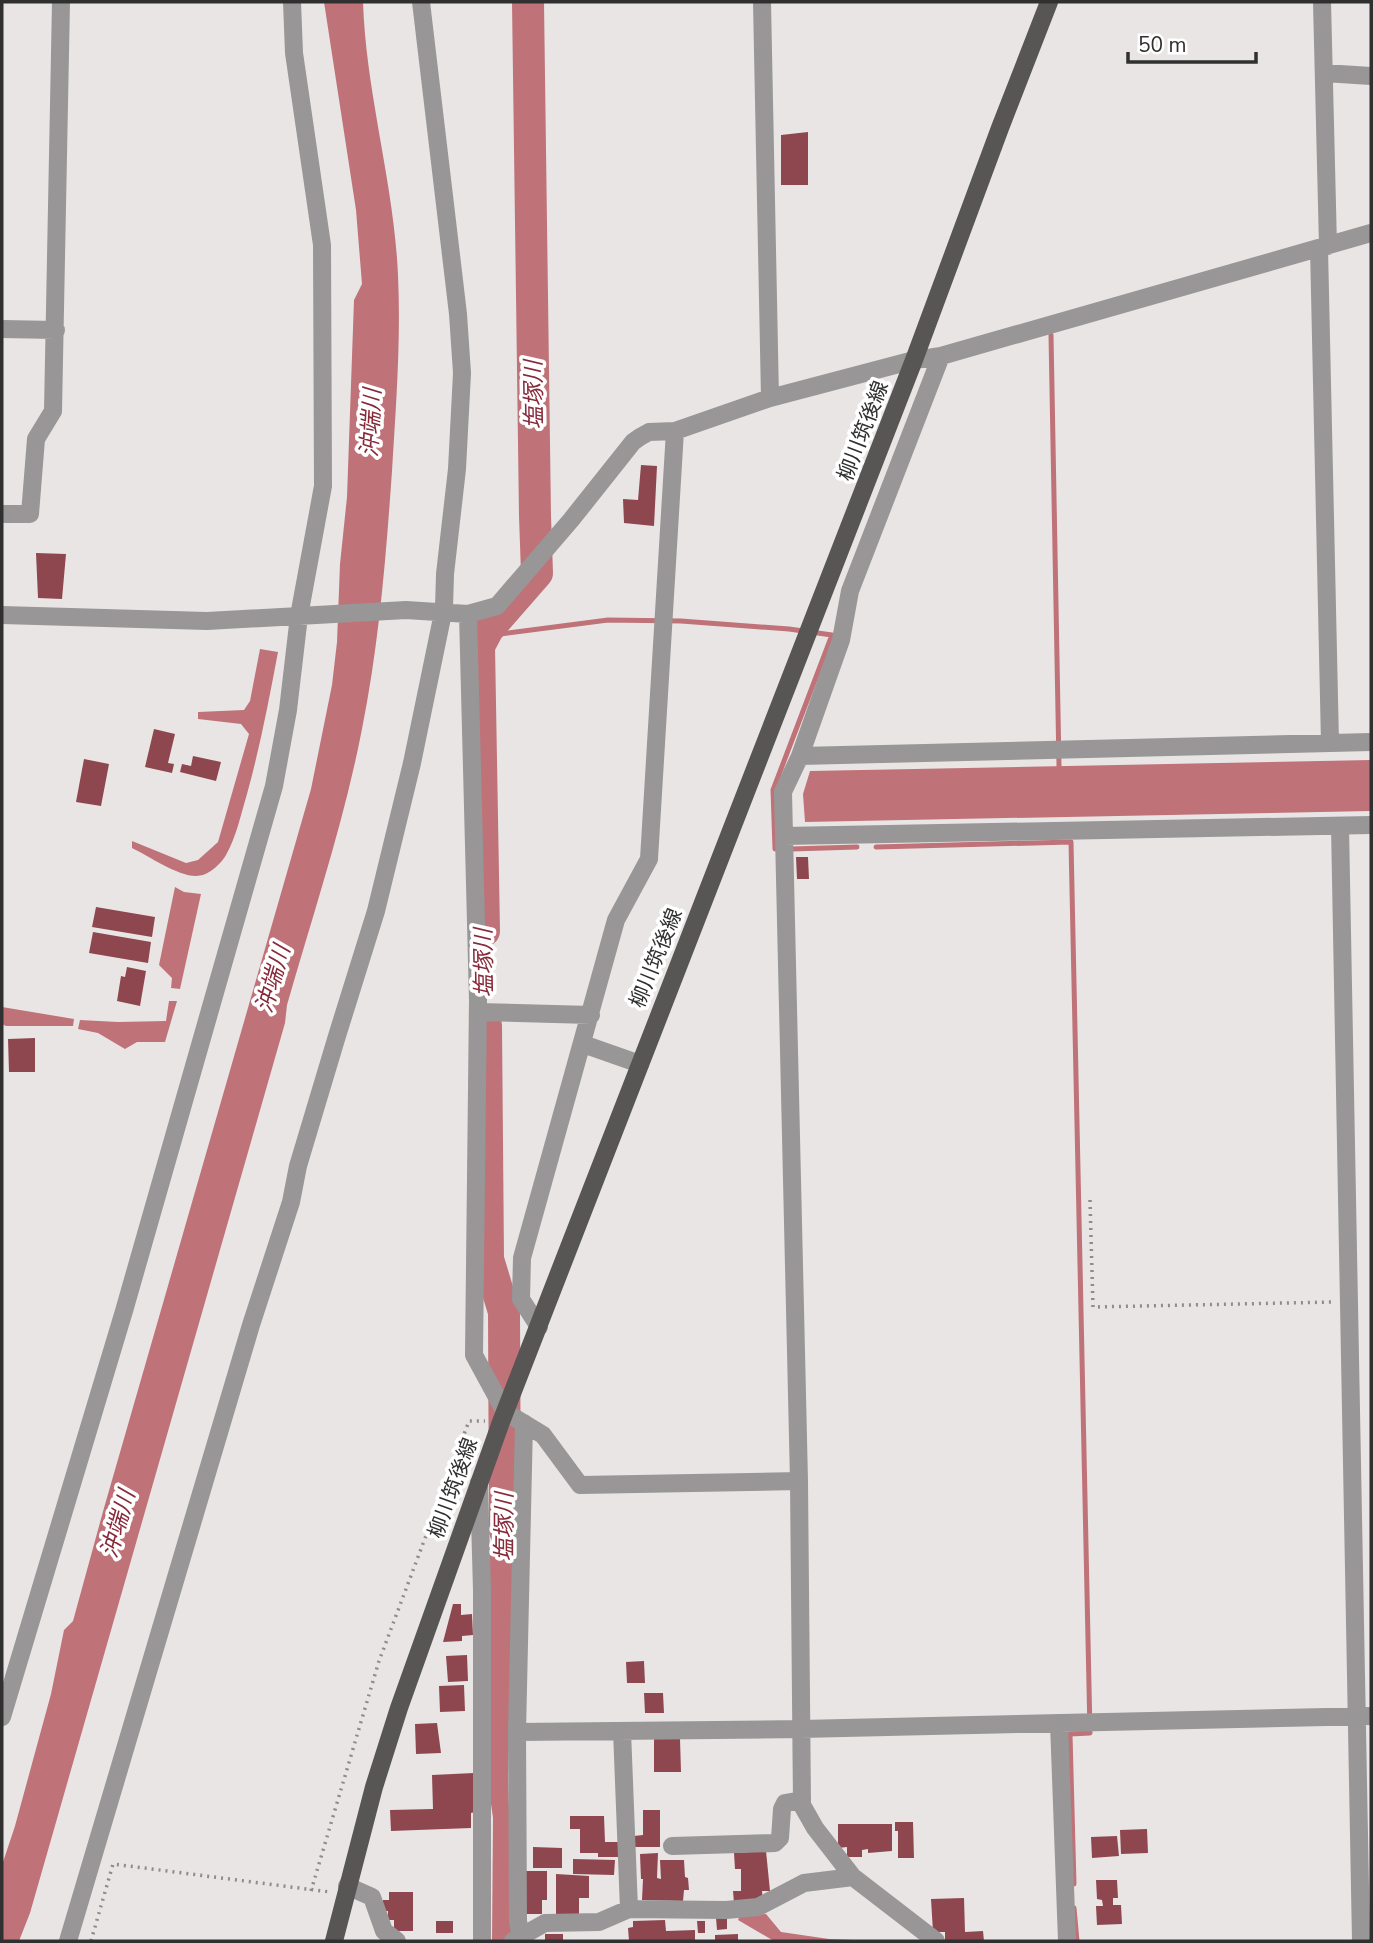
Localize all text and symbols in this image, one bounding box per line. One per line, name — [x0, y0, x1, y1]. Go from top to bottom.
scale bar — [1128, 21, 1256, 65]
text: 50 m — [1138, 31, 1187, 59]
water label: 塩塚川 — [518, 357, 550, 430]
street label: 柳川筑後線 — [831, 377, 895, 485]
water label: 沖端川 — [354, 385, 388, 458]
street label: 柳川筑後線 — [623, 904, 689, 1012]
water label: 塩塚川 — [468, 925, 500, 998]
water label: 沖端川 — [249, 939, 298, 1016]
street label: 柳川筑後線 — [422, 1434, 484, 1542]
water label: 沖端川 — [94, 1484, 143, 1561]
water label: 塩塚川 — [489, 1490, 520, 1562]

